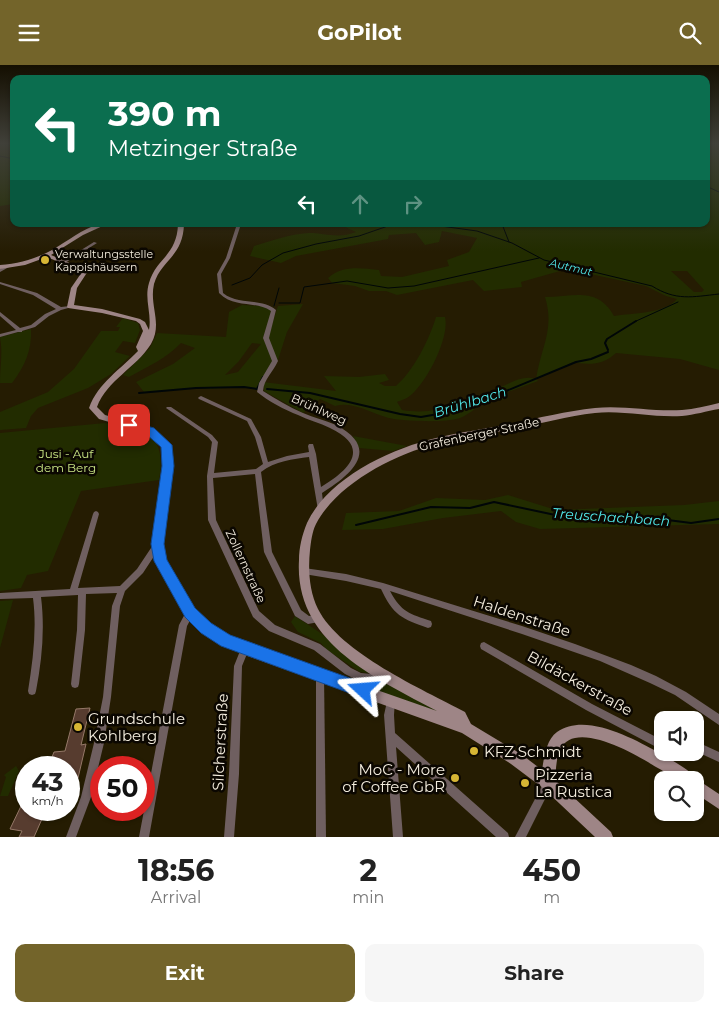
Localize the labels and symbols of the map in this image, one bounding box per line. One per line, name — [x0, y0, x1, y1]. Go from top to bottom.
place label: Verwaltungsstelle Kappishäusern — [55, 247, 153, 274]
marker: Verwaltungsstelle Kappishäusern — [39, 254, 51, 266]
water label: Autmut — [547, 255, 594, 279]
water label: Brühlbach — [431, 382, 509, 422]
street label: Brühlweg — [289, 390, 349, 428]
pin — [108, 404, 150, 446]
street label: Grafenberger Straße — [418, 414, 540, 454]
park label: Jusi - Auf dem Berg — [36, 446, 96, 475]
water label: Treuschachbach — [551, 504, 671, 530]
street label: Zollernstraße — [222, 527, 270, 605]
street label: Haldenstraße — [471, 591, 573, 641]
street label: Bildäckerstraße — [524, 646, 636, 720]
position arrow — [336, 663, 388, 715]
street label: Silcherstraße — [208, 693, 232, 791]
place label: Grundschule Kohlberg — [88, 709, 185, 745]
marker: Grundschule Kohlberg — [72, 721, 84, 733]
place label: KFZ Schmidt — [484, 742, 582, 761]
marker: KFZ Schmidt — [468, 745, 480, 757]
speed limit sign: 50 — [90, 756, 155, 821]
place label: MoC - More of Coffee GbR — [342, 760, 445, 796]
place label: Pizzeria La Rustica — [535, 765, 612, 801]
marker: MoC - More of Coffee GbR — [449, 772, 461, 784]
marker: Pizzeria La Rustica — [519, 777, 531, 789]

